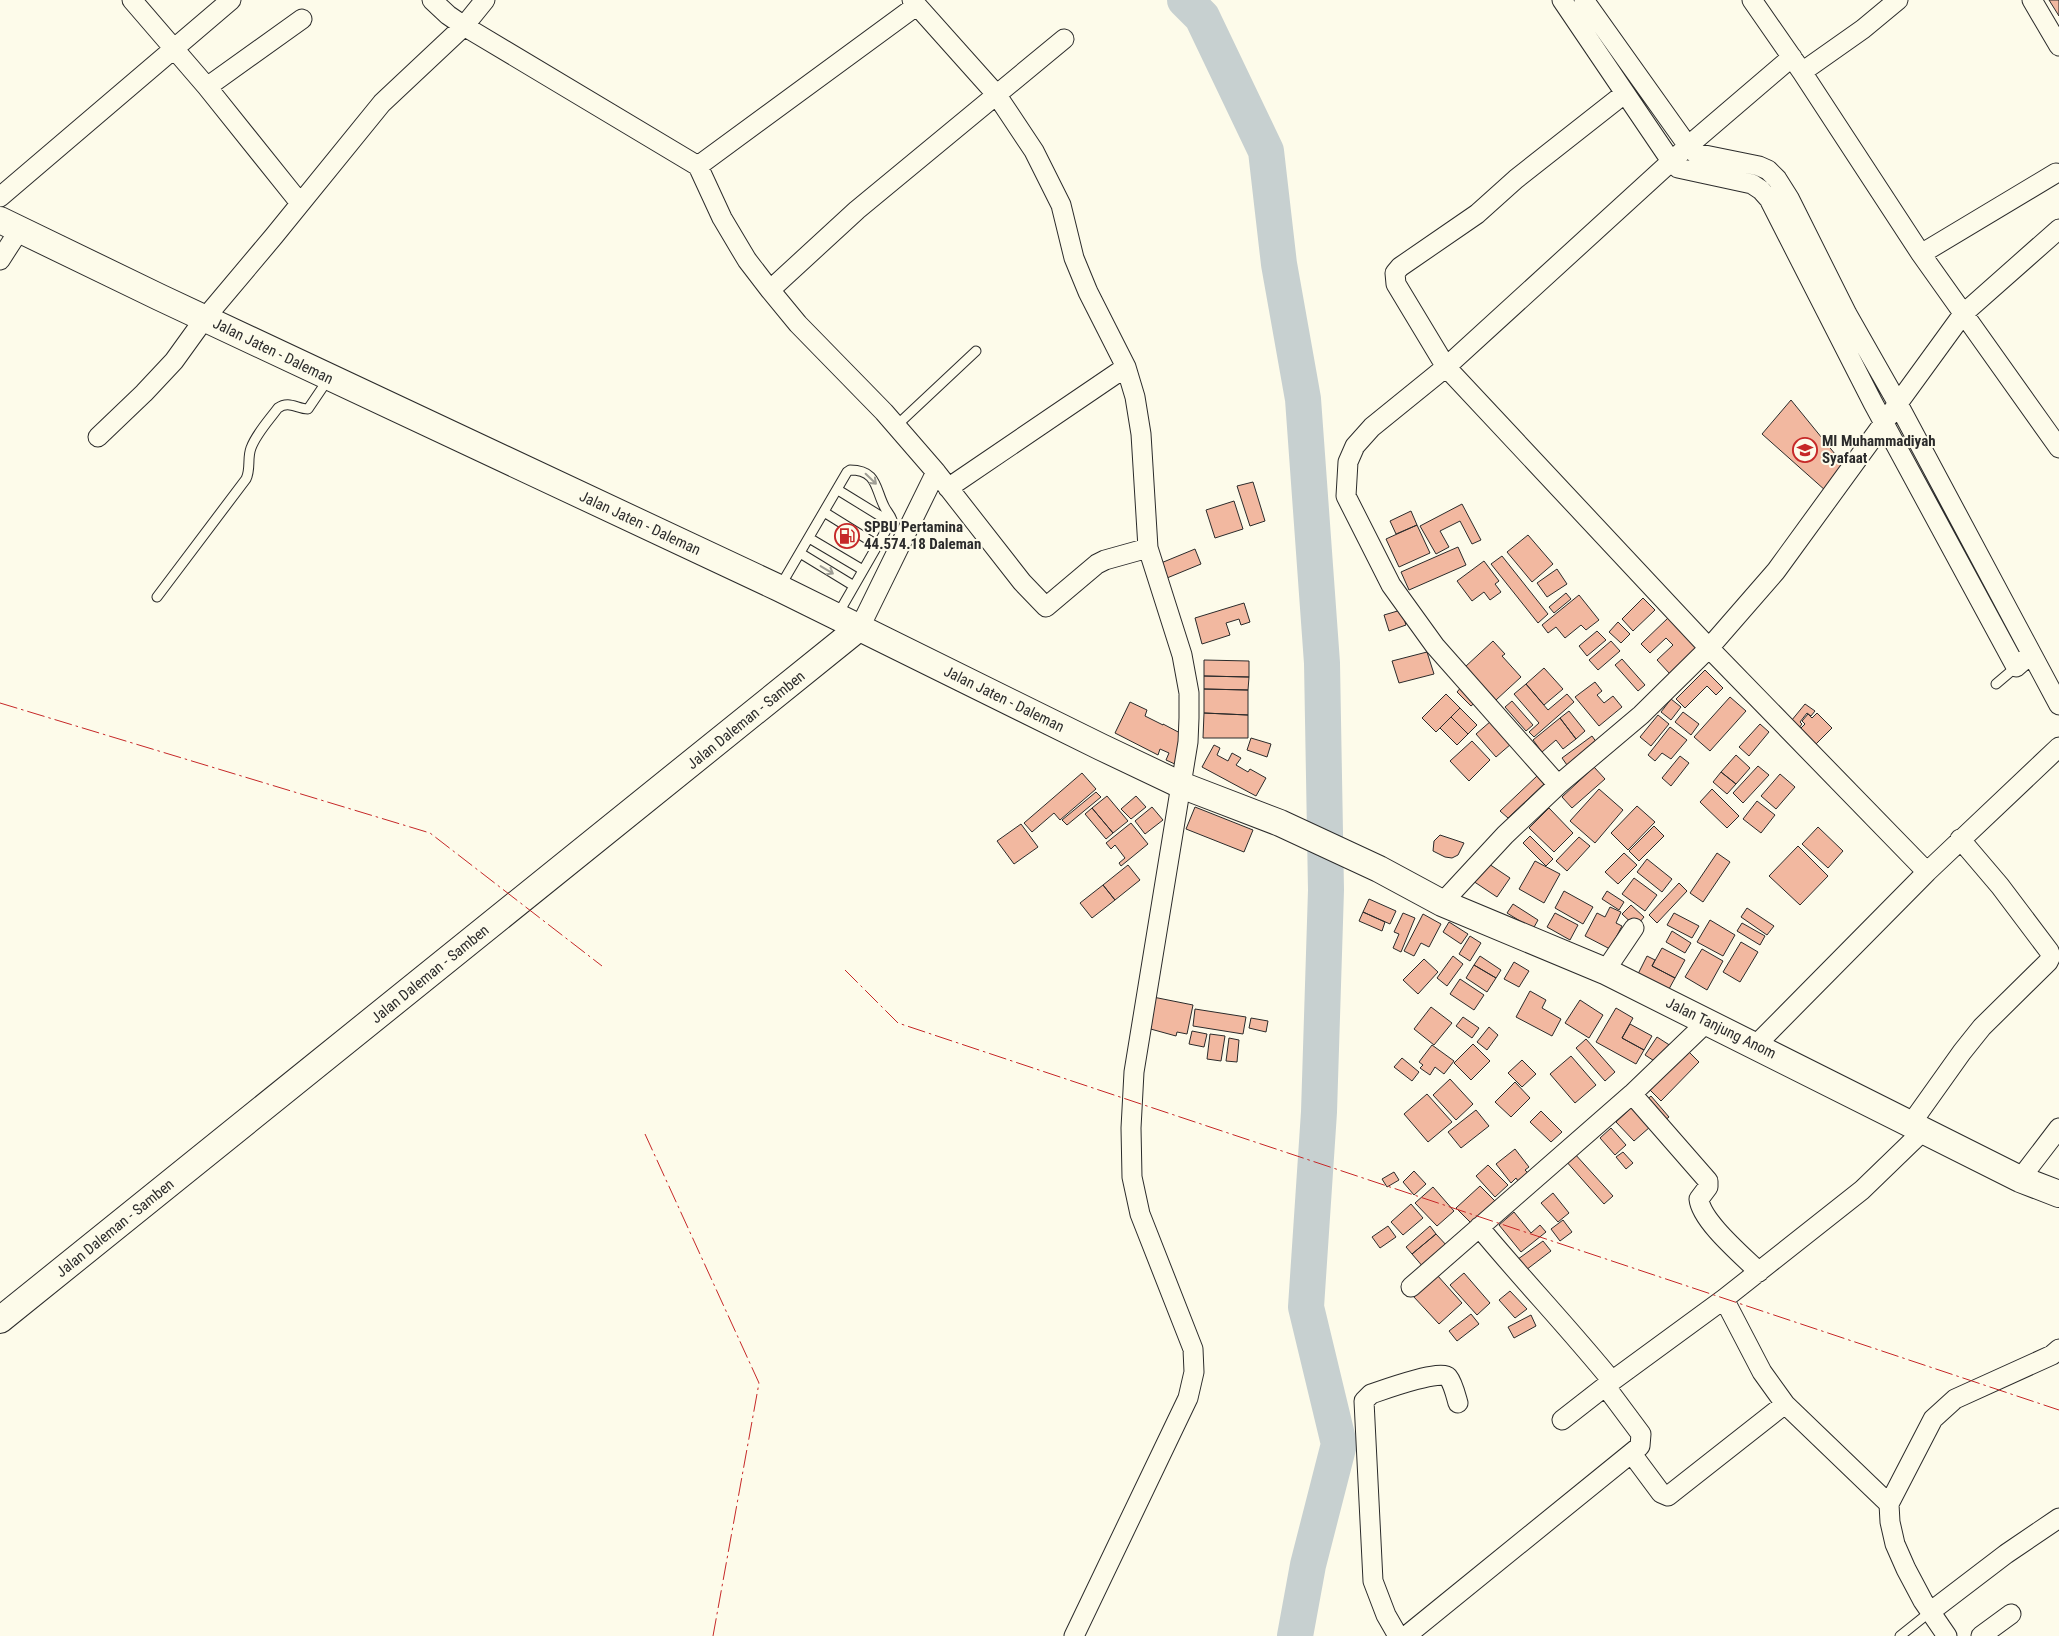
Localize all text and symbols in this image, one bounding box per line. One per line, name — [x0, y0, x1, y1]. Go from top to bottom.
street label: Jalan Jaten - Daleman — [210, 314, 336, 388]
place label: MI Muhammadiyah Syafaat — [1822, 432, 1936, 467]
school or university icon: MI Muhammadiyah Syafaat — [1792, 437, 1818, 463]
one-way arrow — [865, 473, 878, 485]
street label: Jalan Jaten - Daleman — [577, 487, 703, 559]
place label: SPBU Pertamina 44.574.18 Daleman — [864, 518, 981, 553]
fuel station icon: SPBU Pertamina 44.574.18 Daleman — [834, 523, 860, 549]
one-way arrow — [820, 565, 834, 575]
street label: Jalan Jaten - Daleman — [941, 662, 1067, 736]
street label: Jalan Daleman - Samben — [683, 667, 809, 773]
street label: Jalan Daleman - Samben — [367, 921, 493, 1027]
street label: Jalan Tanjung Anom — [1663, 994, 1779, 1062]
street label: Jalan Daleman - Samben — [52, 1175, 178, 1281]

